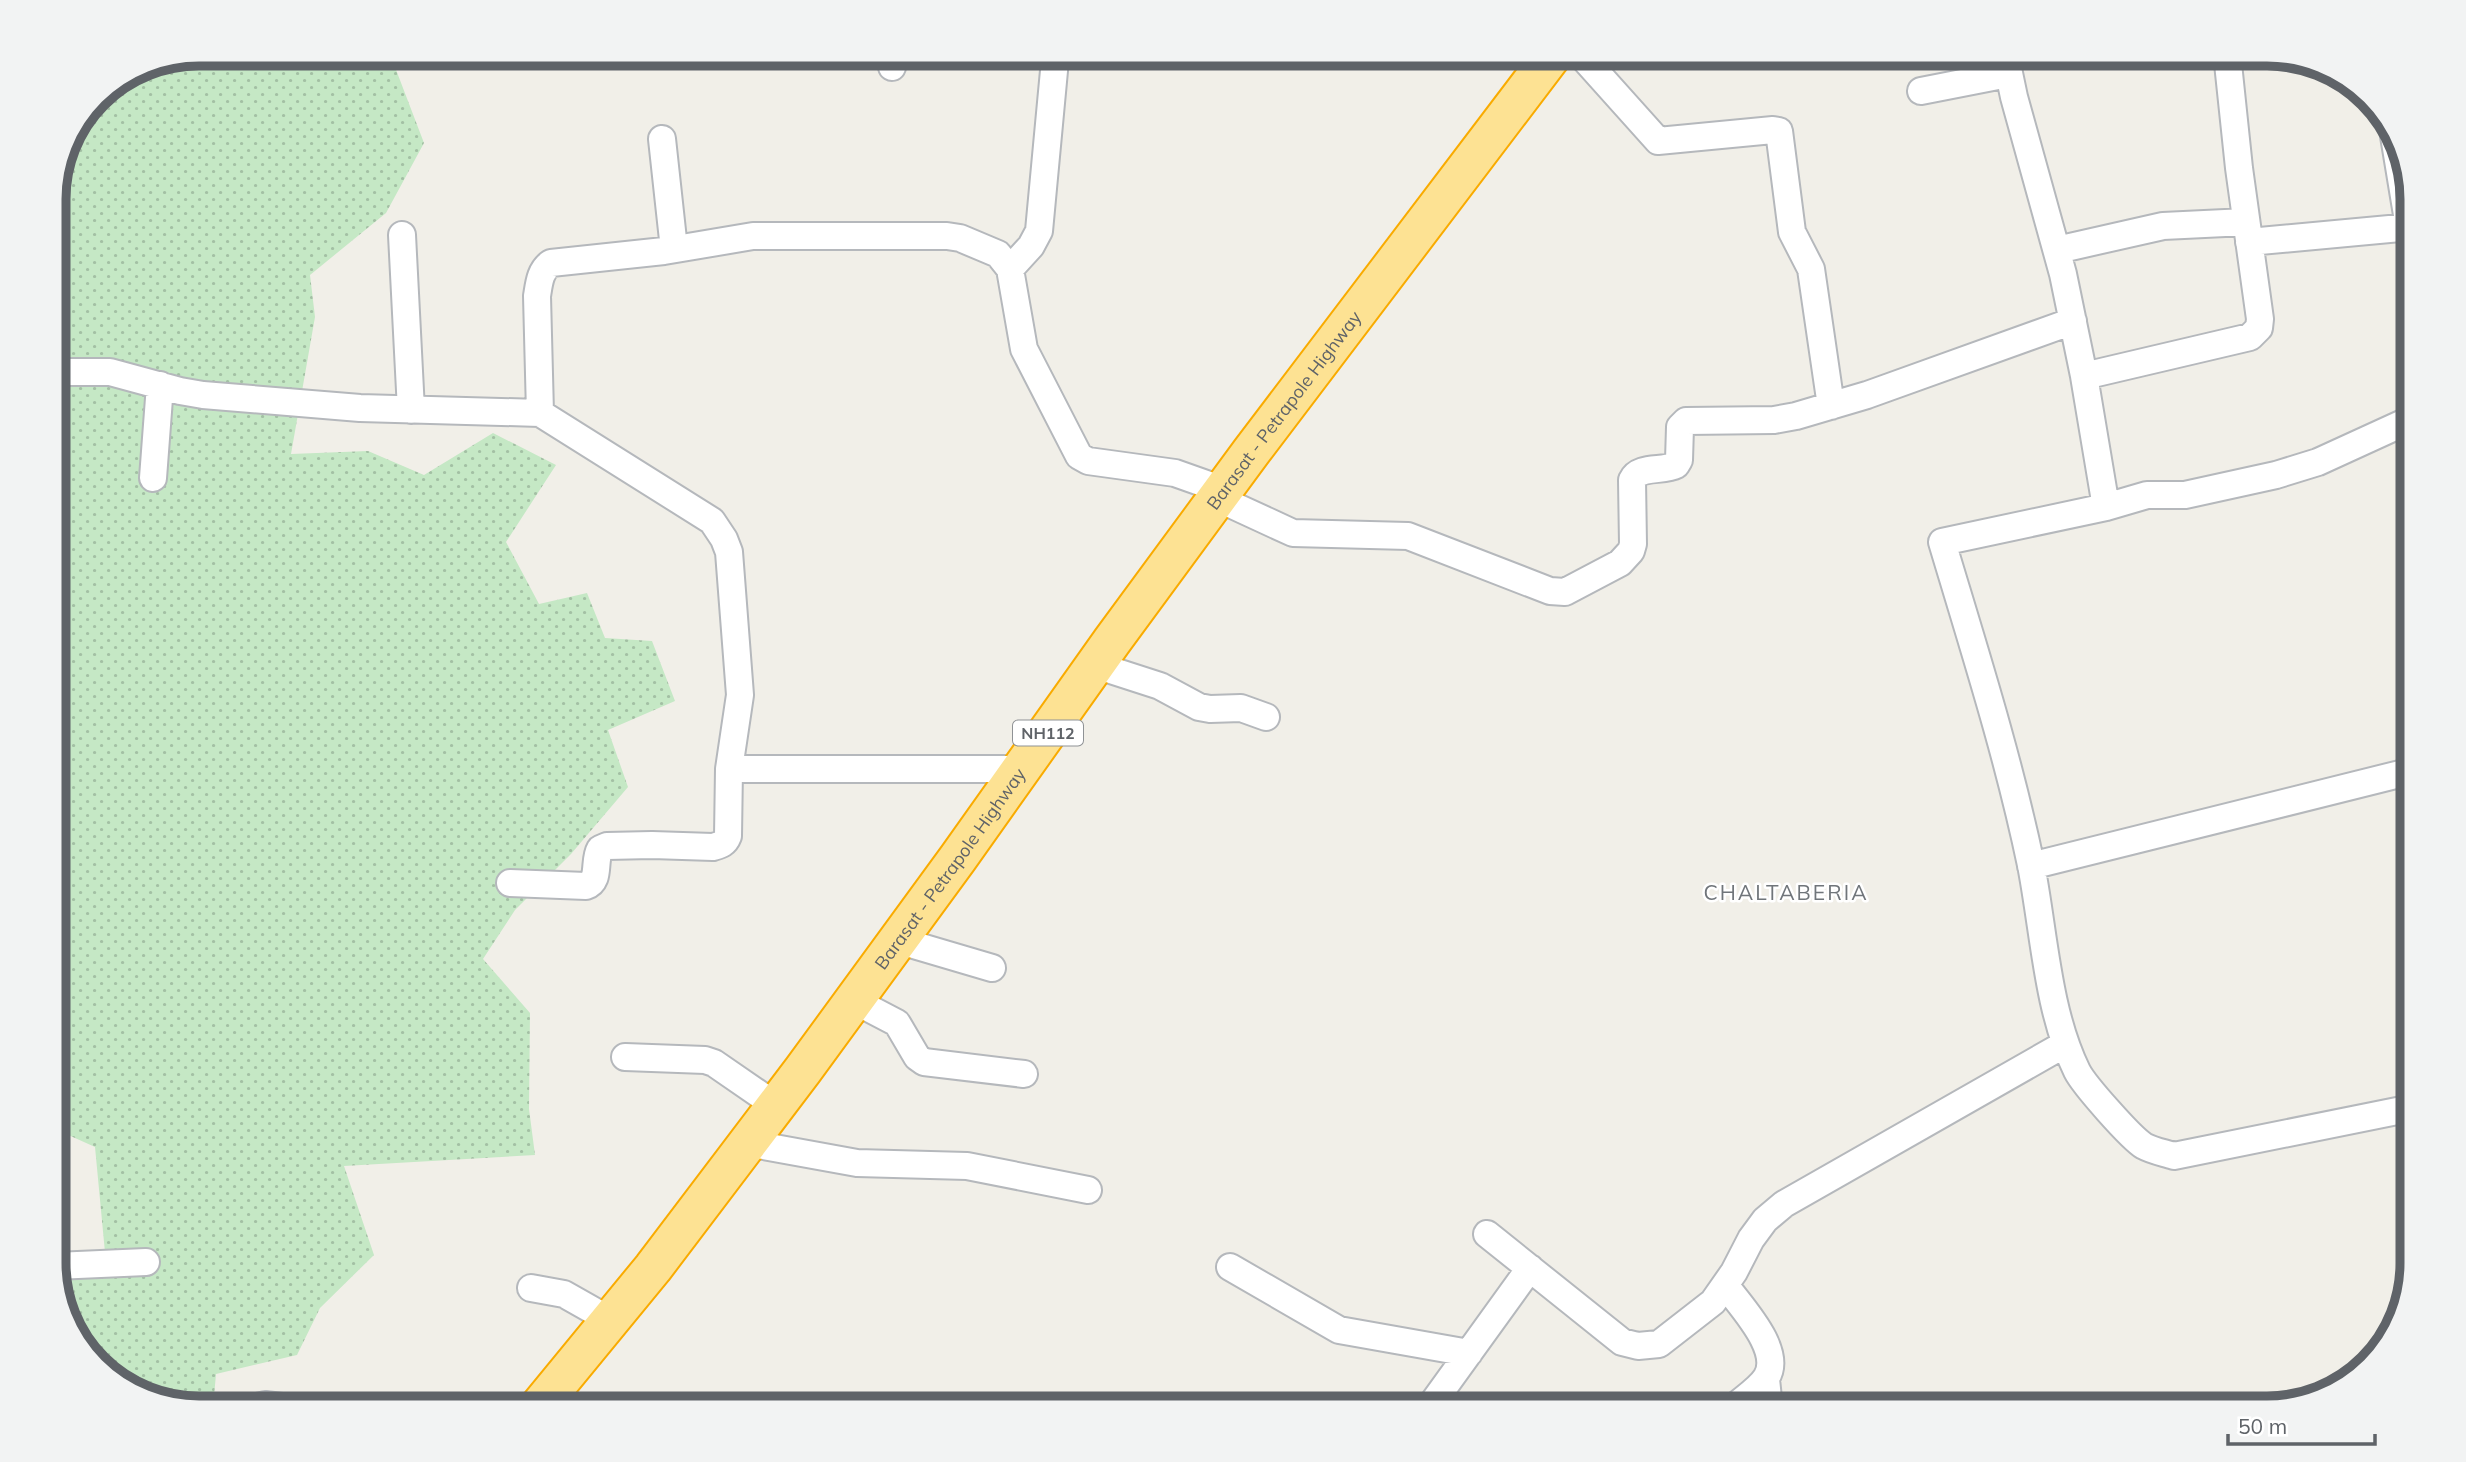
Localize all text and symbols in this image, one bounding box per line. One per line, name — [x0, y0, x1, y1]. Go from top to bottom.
street label: Barasat - Petrapole Highway — [1201, 305, 1366, 514]
road number: NH112 — [1013, 720, 1083, 746]
street label: Barasat - Petrapole Highway — [869, 763, 1030, 974]
district label: CHALTABERIA — [1703, 879, 1869, 905]
scale bar — [2228, 1402, 2375, 1446]
text: 50 m — [2238, 1413, 2287, 1439]

